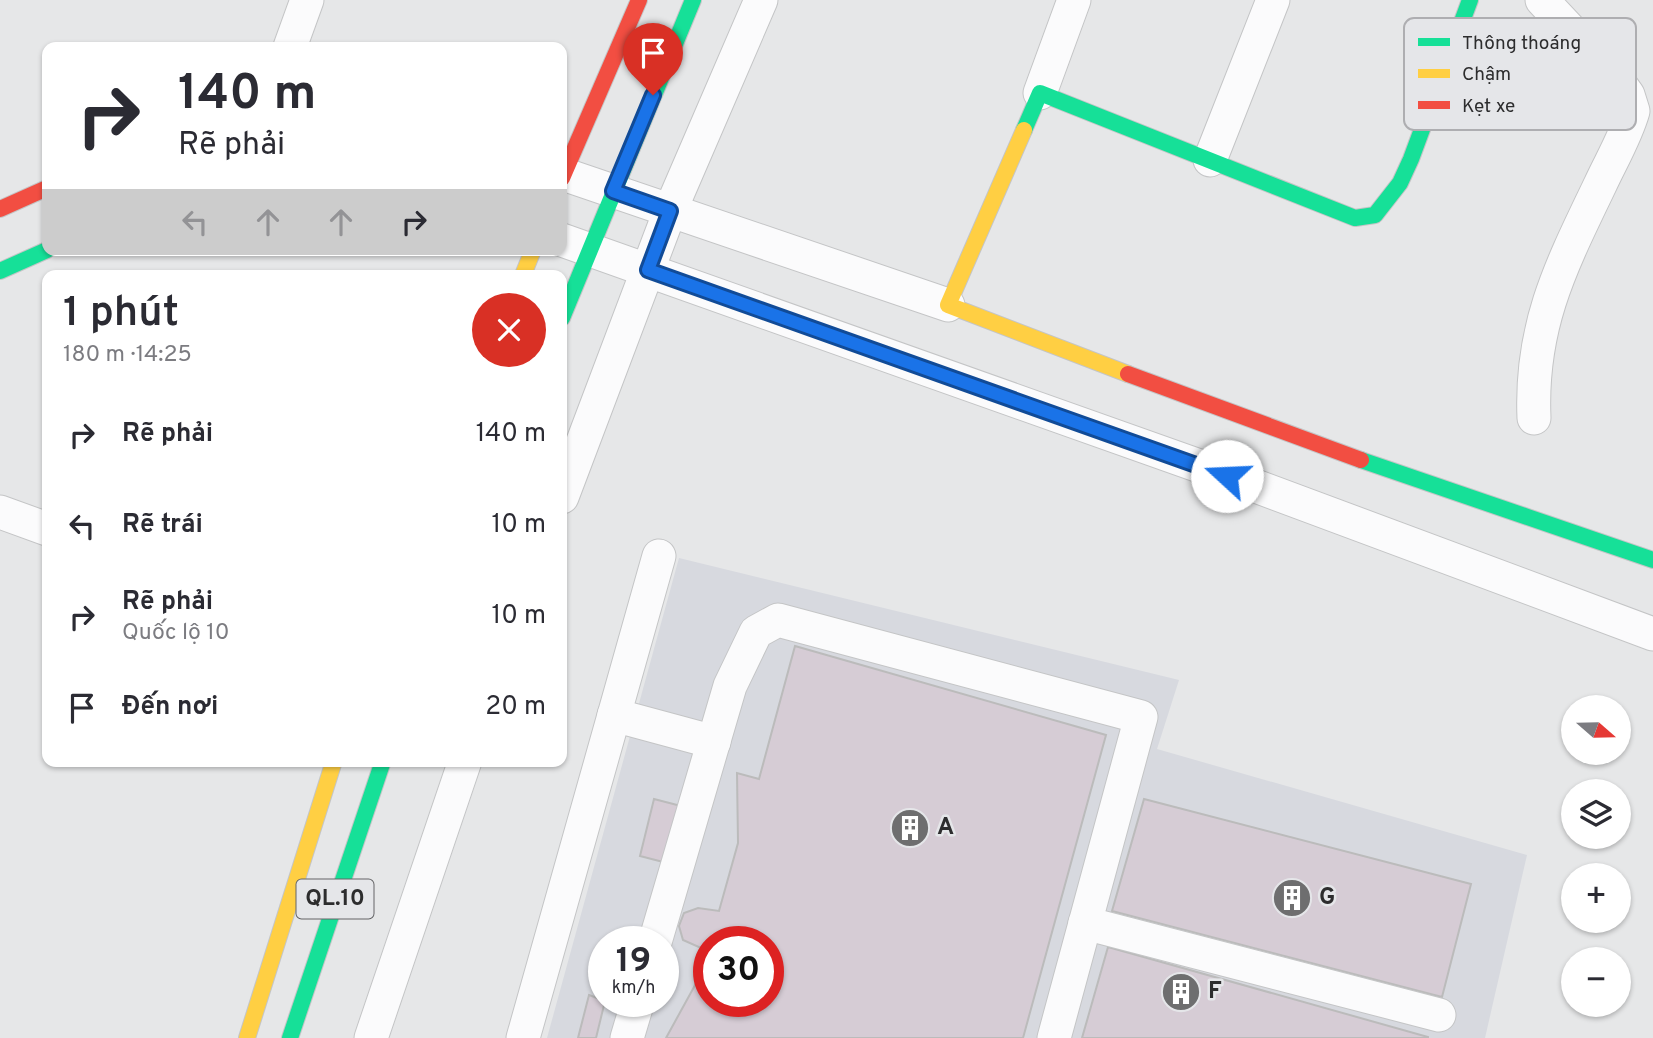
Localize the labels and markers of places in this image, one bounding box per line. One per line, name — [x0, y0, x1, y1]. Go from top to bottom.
pin — [623, 23, 683, 95]
building icon: A — [889, 807, 931, 849]
place label: A — [937, 813, 954, 843]
building icon: G — [1271, 877, 1313, 919]
place label: G — [1319, 883, 1335, 913]
building icon: F — [1160, 971, 1202, 1013]
place label: F — [1208, 977, 1222, 1007]

